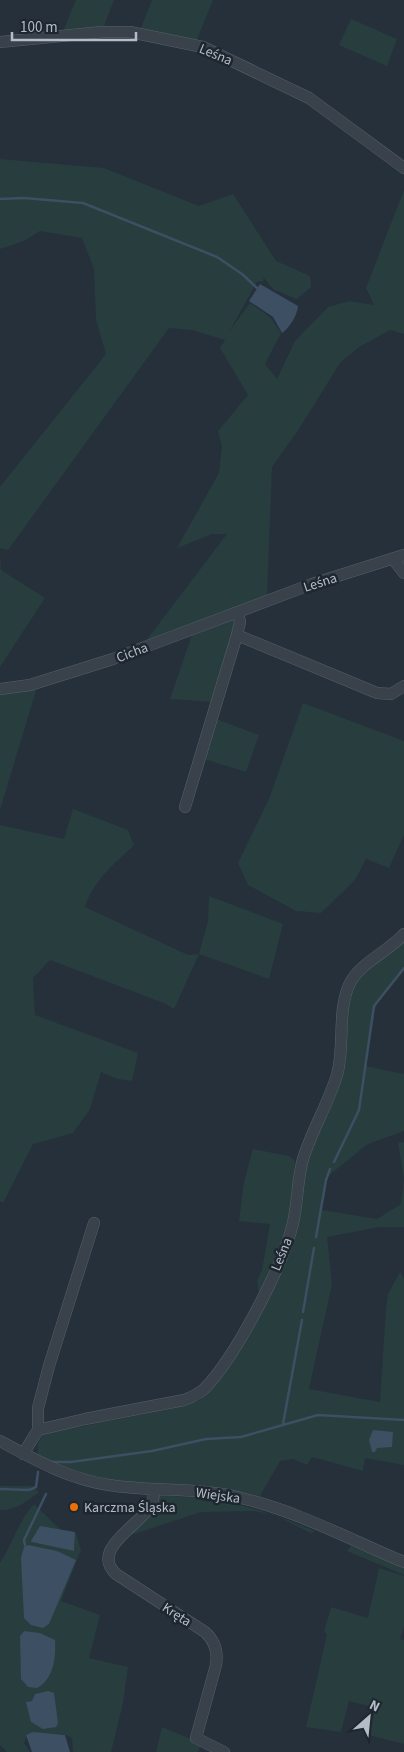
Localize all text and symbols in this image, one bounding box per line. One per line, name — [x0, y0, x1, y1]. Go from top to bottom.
scale bar — [12, 10, 136, 42]
text: 100 m — [20, 17, 58, 38]
street label: Leśna — [196, 39, 235, 71]
street label: Leśna — [301, 568, 340, 598]
street label: Cicha — [114, 638, 151, 668]
street label: Leśna — [266, 1235, 298, 1274]
street label: Wiejska — [194, 1483, 241, 1509]
place label: Karczma Śląska — [84, 1498, 176, 1518]
marker: Karczma Śląska — [68, 1501, 80, 1513]
street label: Kręta — [158, 1598, 195, 1632]
north arrow — [344, 1692, 394, 1742]
text: N — [366, 1695, 383, 1717]

